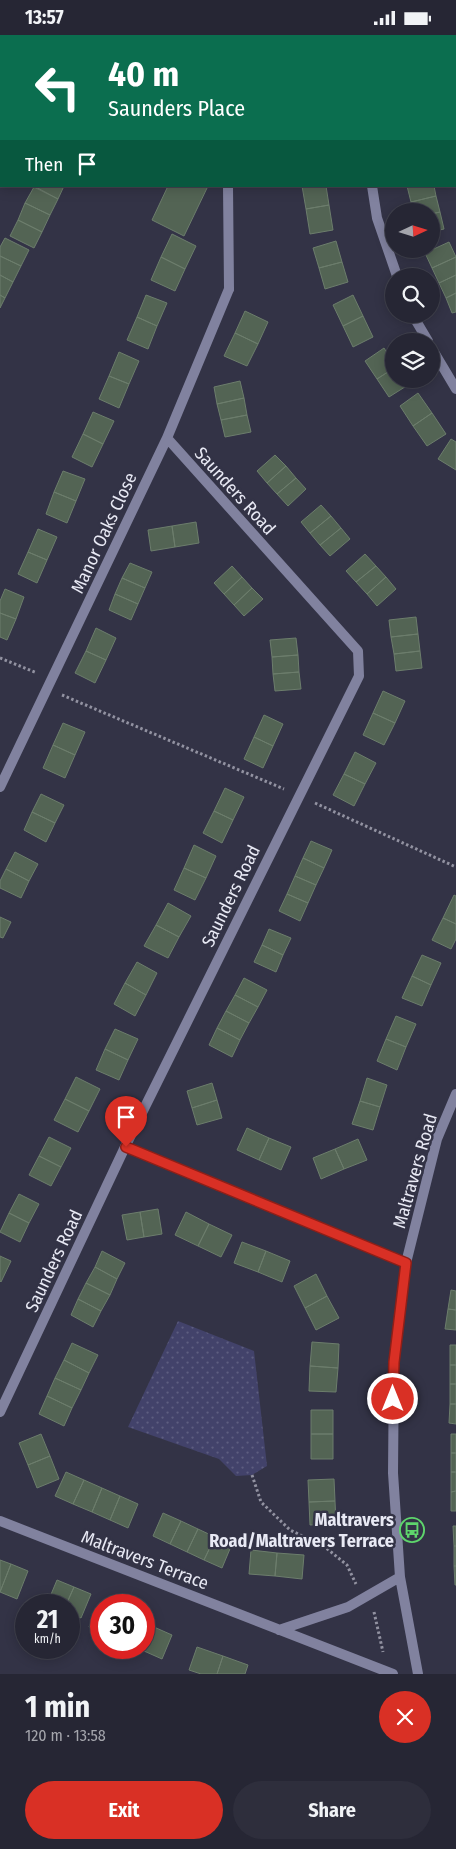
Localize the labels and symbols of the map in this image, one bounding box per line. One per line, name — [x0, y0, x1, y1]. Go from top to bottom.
north arrow — [385, 203, 440, 257]
street label: Saunders Road — [190, 443, 280, 539]
street label: Manor Oaks Close — [66, 469, 142, 597]
street label: Saunders Road — [197, 842, 265, 950]
pin — [105, 1096, 147, 1147]
street label: Maltravers Road — [388, 1111, 442, 1231]
street label: Saunders Road — [21, 1206, 87, 1316]
position arrow — [366, 1372, 418, 1424]
place label: Maltravers Road/Maltravers Terrace — [209, 1509, 394, 1552]
bus stop icon: Maltravers Road/Maltravers Terrace — [399, 1517, 425, 1543]
street label: Maltravers Terrace — [78, 1526, 212, 1594]
speed limit sign: 30 — [90, 1594, 155, 1659]

